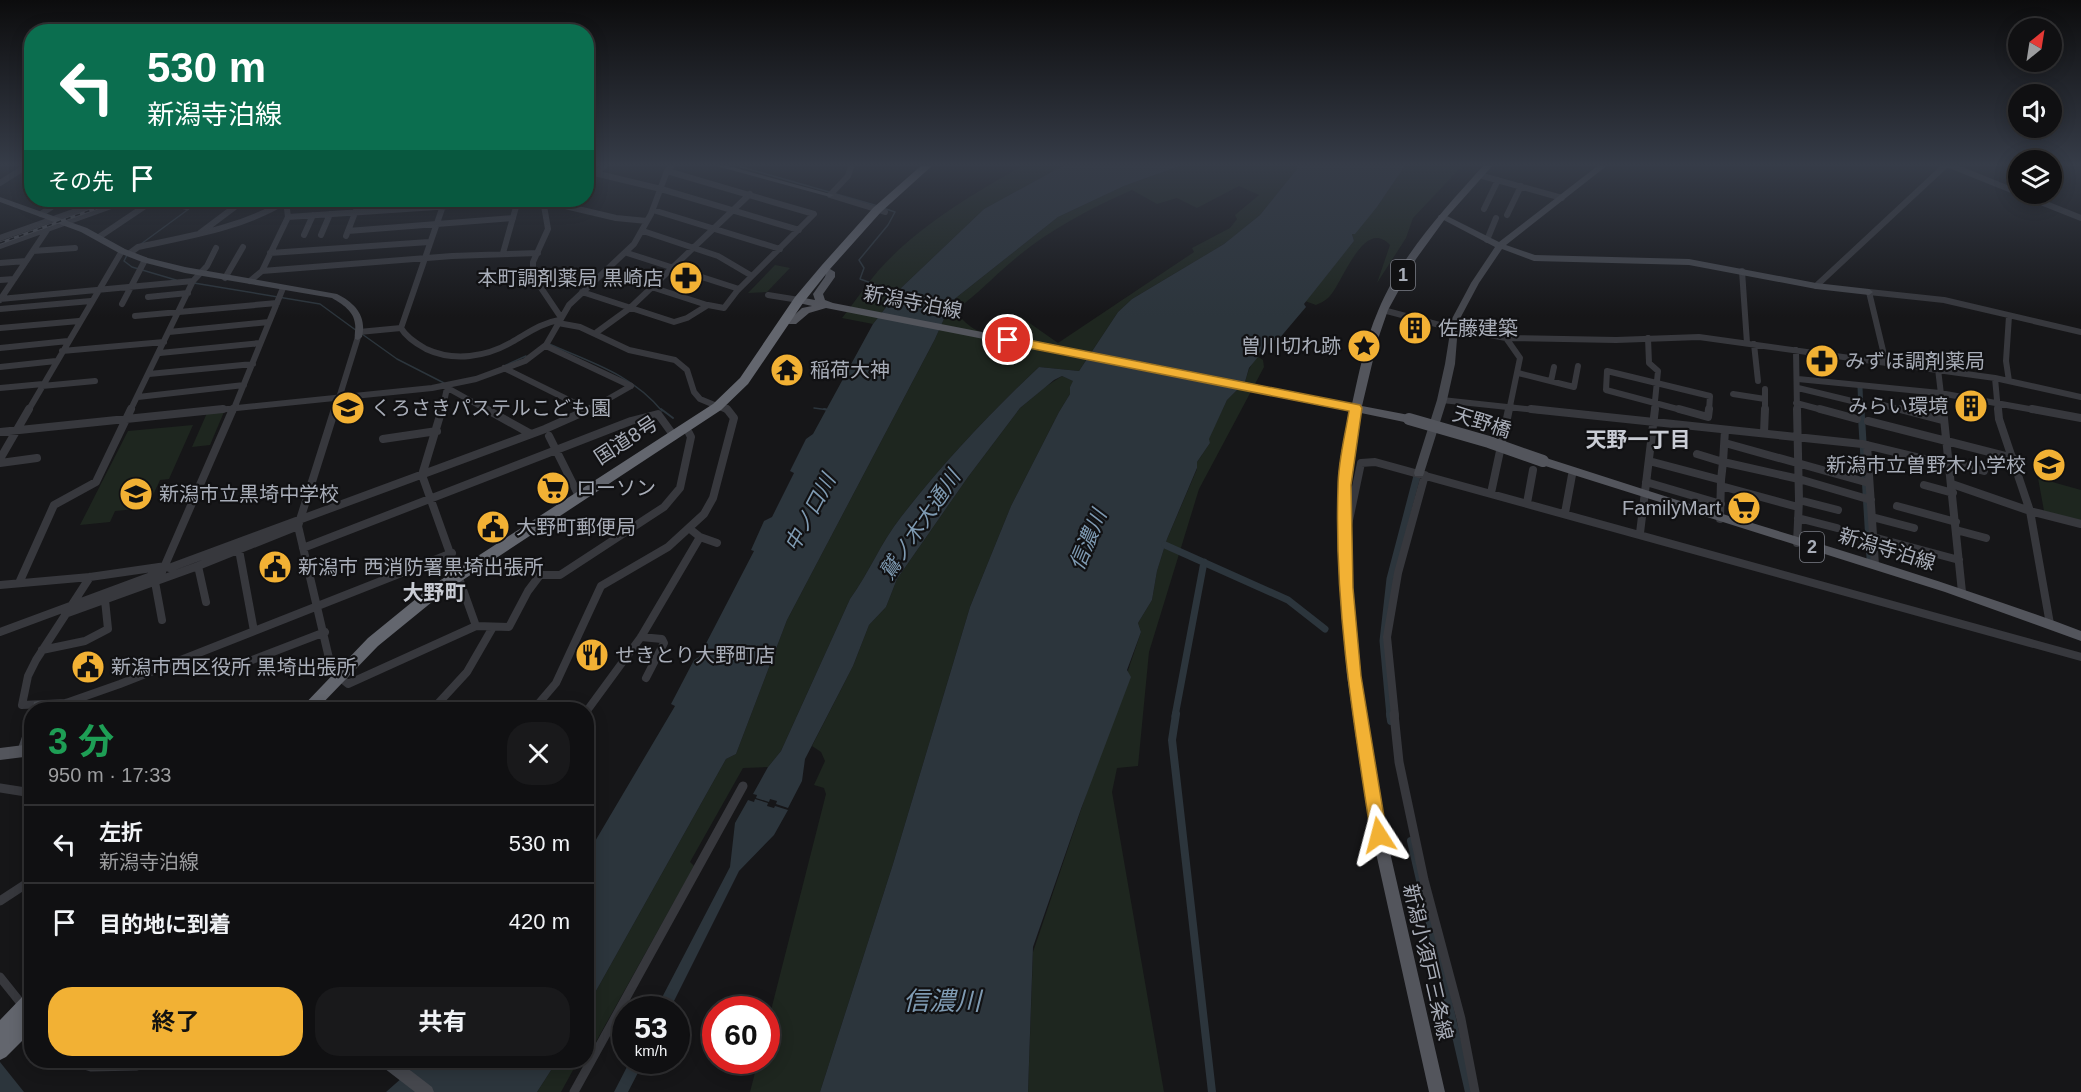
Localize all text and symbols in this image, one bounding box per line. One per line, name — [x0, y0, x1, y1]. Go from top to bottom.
north arrow — [2008, 18, 2062, 72]
map controls — [2008, 18, 2062, 204]
text: 530 m — [147, 44, 266, 91]
icon: left — [48, 48, 126, 126]
button: sound — [2008, 84, 2062, 138]
text: 新潟寺泊線 — [147, 100, 282, 130]
button: layers — [2008, 150, 2062, 204]
icon: arrive — [126, 162, 159, 195]
text: その先 — [48, 169, 114, 194]
pharmacy icon: 本町調剤薬局 黒崎店 — [668, 260, 704, 296]
road number: 1 — [1391, 260, 1415, 290]
place label: 本町調剤薬局 黒崎店 — [477, 267, 663, 289]
street label: 新潟寺泊線 — [862, 282, 964, 322]
building icon: 佐藤建築 — [1397, 310, 1433, 346]
pin — [982, 314, 1033, 365]
place label: 佐藤建築 — [1438, 317, 1518, 339]
icon: arrive — [991, 323, 1024, 356]
place icon: 曽川切れ跡 — [1346, 328, 1382, 364]
place label: 曽川切れ跡 — [1241, 335, 1341, 357]
pharmacy icon: みずほ調剤薬局 — [1804, 343, 1840, 379]
place label: みずほ調剤薬局 — [1845, 350, 1985, 372]
temple icon: 稲荷大神 — [769, 352, 805, 388]
place label: 稲荷大神 — [810, 359, 890, 381]
building icon: みらい環境 — [1953, 388, 1989, 424]
school or university icon: くろさきパステルこども園 — [330, 390, 366, 426]
place label: みらい環境 — [1848, 395, 1948, 417]
place label: くろさきパステルこども園 — [371, 397, 611, 419]
street label: 天野橋 — [1450, 402, 1514, 442]
street label: 国道8号 — [590, 411, 662, 469]
district label: 天野一丁目 — [1586, 428, 1691, 451]
school or university icon: 新潟市立曽野木小学校 — [2031, 447, 2067, 483]
place label: 新潟市立曽野木小学校 — [1826, 454, 2026, 476]
water label: 鷲ノ木大通川 — [875, 464, 965, 583]
water label: 中ノ口川 — [780, 469, 840, 555]
supermarket icon: ローソン — [535, 470, 571, 506]
school or university icon: 新潟市立黒埼中学校 — [118, 476, 154, 512]
place label: ローソン — [576, 477, 656, 499]
place label: 新潟市立黒埼中学校 — [159, 483, 339, 505]
supermarket icon: FamilyMart — [1726, 490, 1762, 526]
place label: FamilyMart — [1622, 497, 1721, 519]
water label: 信濃川 — [1065, 504, 1111, 573]
public building icon: 大野町郵便局 — [475, 509, 511, 545]
place label: 大野町郵便局 — [516, 516, 636, 538]
street label: 新潟寺泊線 — [1836, 524, 1938, 574]
road number: 2 — [1800, 532, 1824, 562]
public building icon: 新潟市 西消防署黒埼出張所 — [257, 549, 293, 585]
place label: 新潟市 西消防署黒埼出張所 — [298, 556, 544, 578]
district label: 大野町 — [403, 581, 466, 604]
restaurant icon: せきとり大野町店 — [574, 637, 610, 673]
place label: せきとり大野町店 — [615, 644, 775, 666]
public building icon: 新潟市西区役所 黒埼出張所 — [70, 649, 106, 685]
place label: 新潟市西区役所 黒埼出張所 — [111, 656, 357, 678]
text: 3 分 — [48, 721, 114, 762]
button: close — [507, 722, 570, 785]
text: 950 m · 17:33 — [48, 764, 171, 786]
position arrow — [1347, 803, 1411, 867]
text: 左折 — [99, 820, 143, 845]
icon: left — [48, 828, 81, 861]
text: 530 m — [509, 831, 570, 856]
text: 新潟寺泊線 — [99, 851, 199, 873]
street label: 新潟小須戸三条線 — [1399, 882, 1457, 1042]
icon: arrive — [48, 906, 81, 939]
text: 420 m — [509, 909, 570, 934]
text: 目的地に到着 — [99, 912, 231, 937]
water label: 信濃川 — [903, 986, 984, 1016]
button: 終了 — [48, 987, 303, 1056]
button: 共有 — [315, 987, 570, 1056]
speed limit sign: 60 — [702, 996, 780, 1074]
text: 53 — [634, 1011, 668, 1044]
text: km/h — [635, 1042, 667, 1059]

